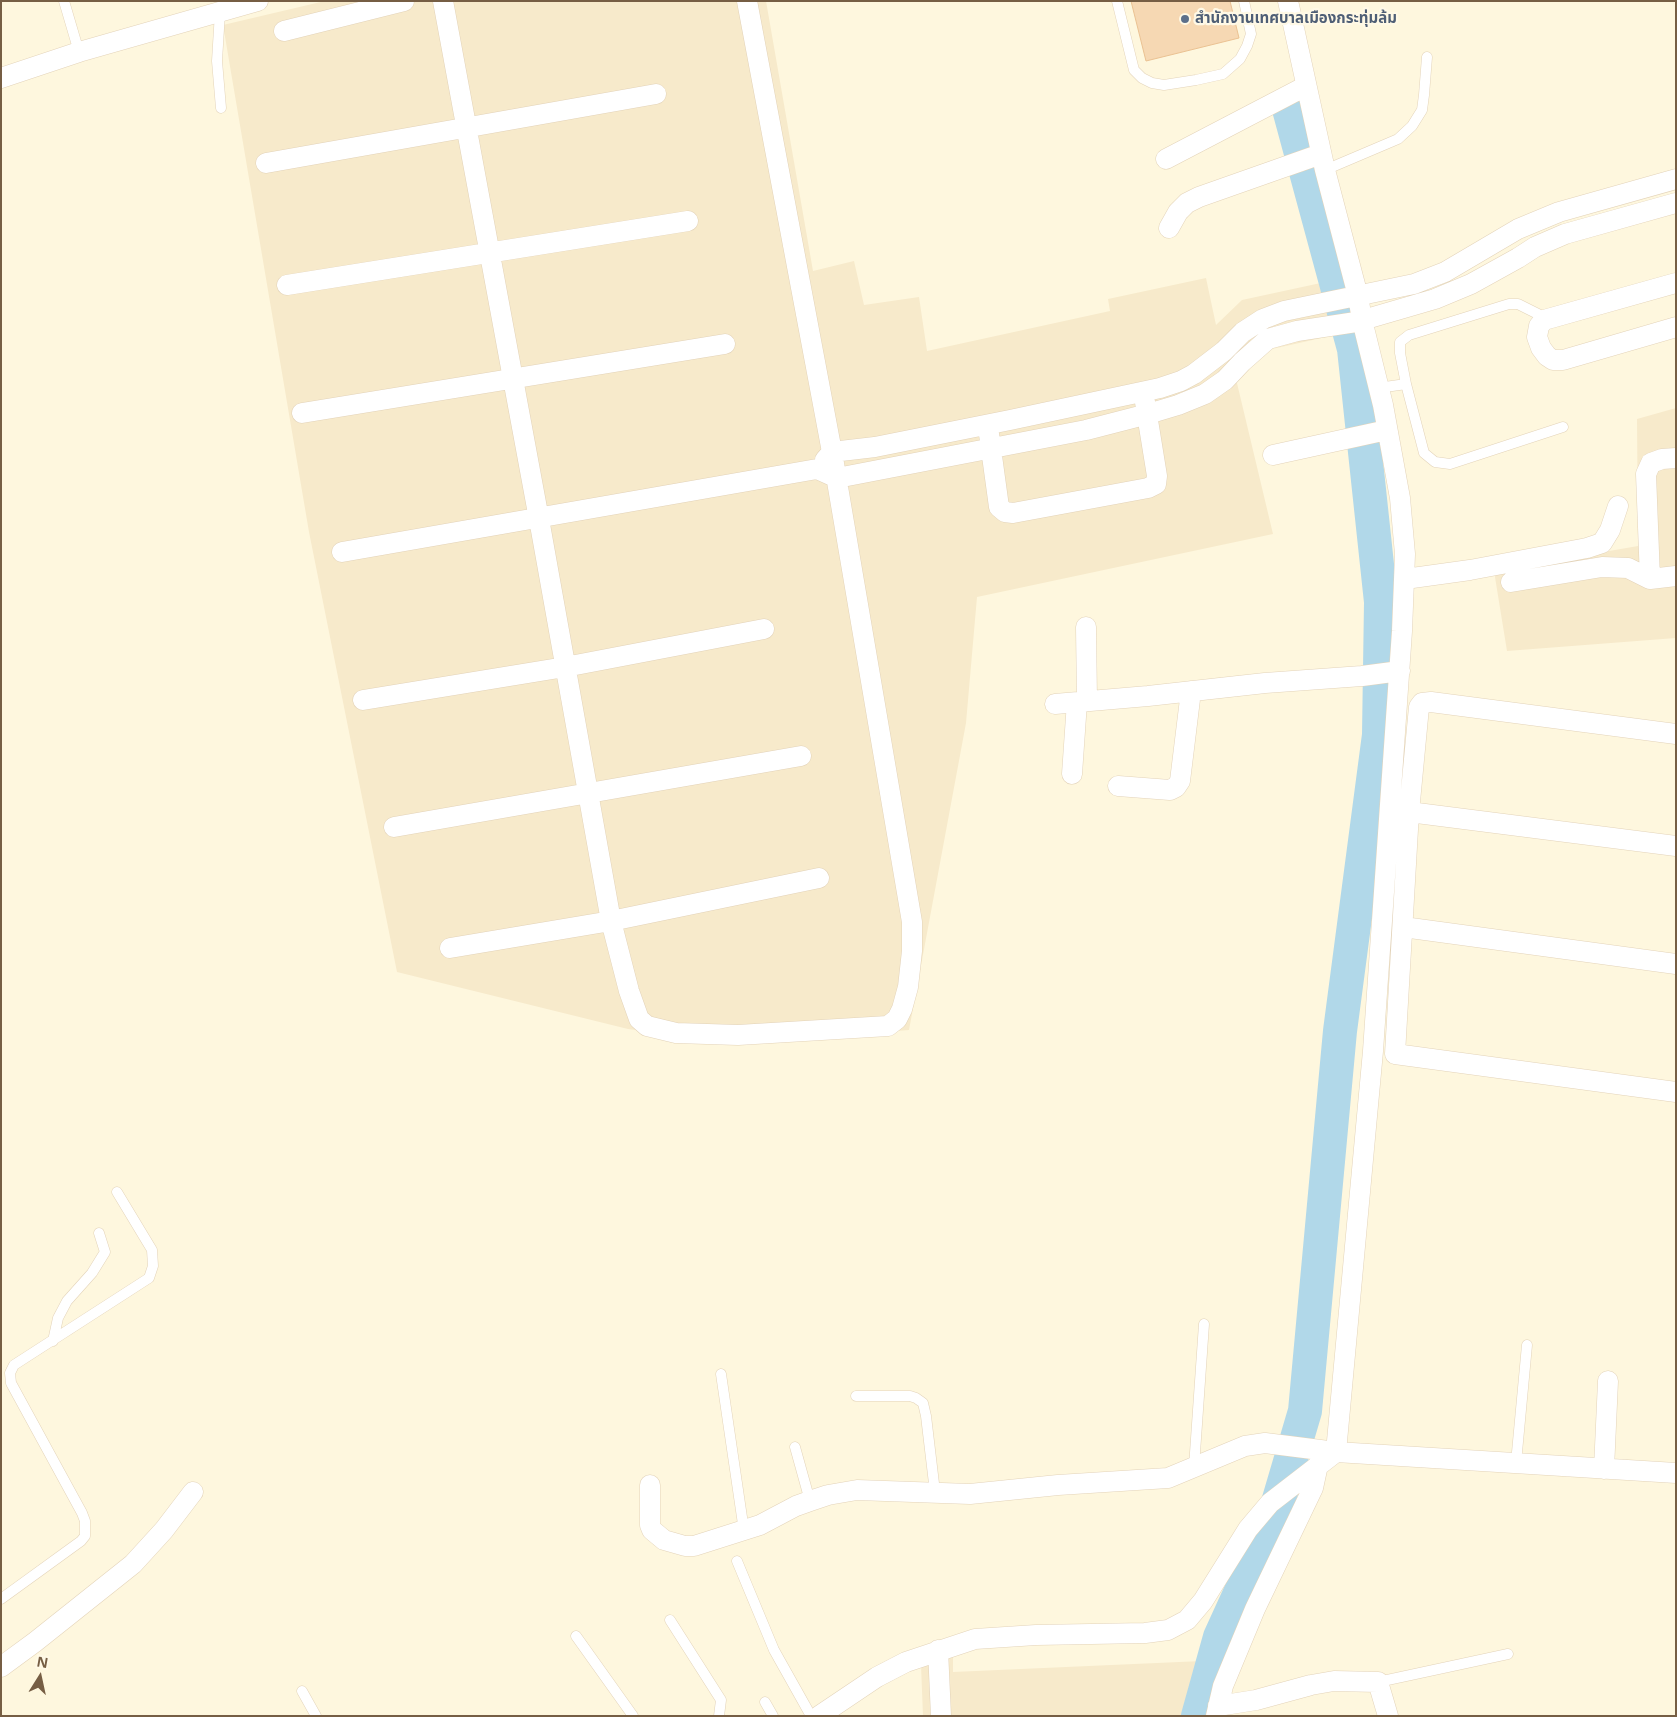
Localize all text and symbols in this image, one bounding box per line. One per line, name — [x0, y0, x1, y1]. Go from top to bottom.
place label: สำนักงานเทศบาลเมืองกระทุ่มล้ม — [1195, 10, 1397, 28]
marker: สำนักงานเทศบาลเมืองกระทุ่มล้ม — [1179, 13, 1191, 25]
text: N — [35, 1651, 50, 1672]
north arrow — [15, 1652, 65, 1702]

